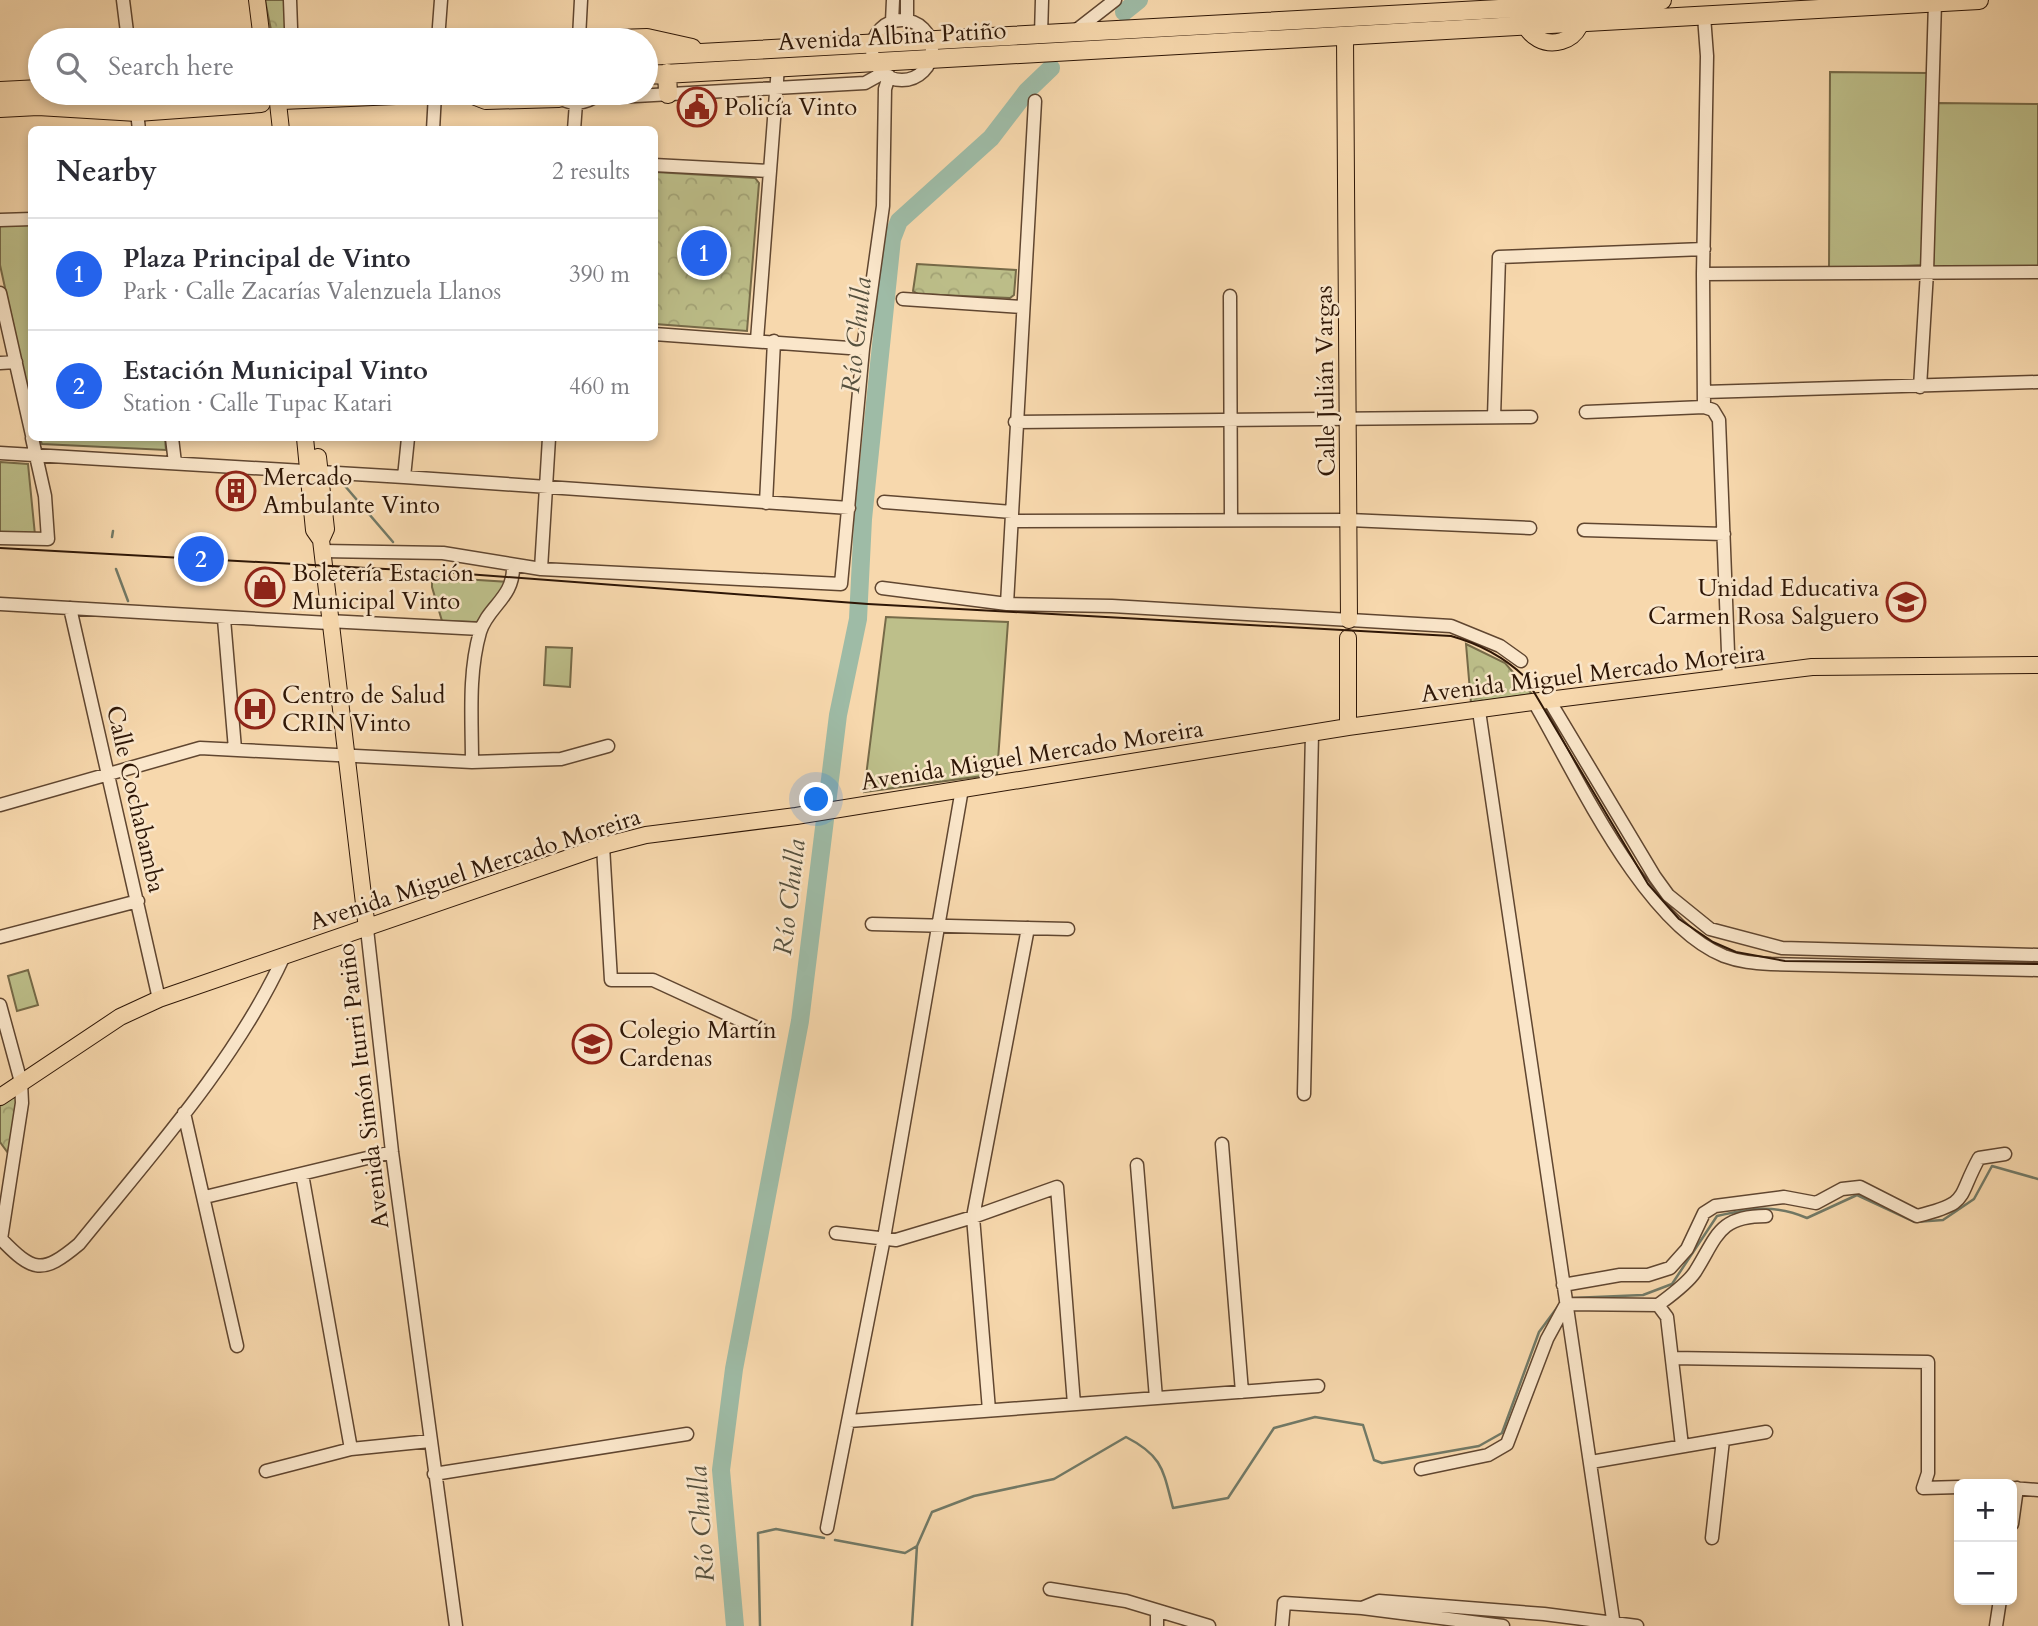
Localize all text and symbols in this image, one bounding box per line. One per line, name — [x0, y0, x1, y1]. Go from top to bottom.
street label: Avenida Albina Patiño — [777, 14, 1007, 59]
search box — [28, 28, 658, 105]
icon: search — [52, 48, 90, 86]
text: Search here — [108, 49, 234, 84]
public building icon: Policía Vinto — [676, 86, 718, 128]
place label: Policía Vinto — [724, 91, 857, 124]
text: Nearby — [56, 151, 157, 192]
text: 2 results — [552, 156, 630, 187]
pin: 1 — [681, 227, 727, 279]
text: Plaza Principal de Vinto — [123, 241, 411, 276]
text: 1 — [73, 259, 85, 290]
text: 390 m — [569, 259, 630, 290]
water label: Río Chulla — [833, 275, 880, 395]
text: Park · Calle Zacarías Valenzuela Llanos — [123, 276, 501, 307]
street label: Calle Julián Vargas — [1307, 285, 1344, 477]
text: Estación Municipal Vinto — [123, 353, 428, 388]
text: 2 — [73, 371, 85, 402]
text: 460 m — [569, 371, 630, 402]
text: Station · Calle Tupac Katari — [123, 388, 392, 419]
place label: Mercado Ambulante Vinto — [263, 461, 440, 522]
building icon: Mercado Ambulante Vinto — [215, 470, 257, 512]
pin: 2 — [178, 533, 224, 585]
place label: Boletería Estación Municipal Vinto — [292, 557, 475, 618]
shop icon: Boletería Estación Municipal Vinto — [244, 566, 286, 608]
place label: Unidad Educativa Carmen Rosa Salguero — [1648, 572, 1880, 633]
school or university icon: Unidad Educativa Carmen Rosa Salguero — [1885, 581, 1927, 623]
street label: Avenida Miguel Mercado Moreira — [1419, 636, 1768, 711]
place label: Centro de Salud CRIN Vinto — [282, 679, 445, 740]
hospital icon: Centro de Salud CRIN Vinto — [234, 688, 276, 730]
street label: Calle Cochabamba — [98, 702, 173, 896]
street label: Avenida Miguel Mercado Moreira — [858, 712, 1206, 799]
your location — [799, 782, 833, 816]
street label: Avenida Miguel Mercado Moreira — [305, 800, 646, 939]
water label: Río Chulla — [765, 837, 814, 957]
street label: Avenida Simón Iturri Patiño — [330, 941, 397, 1231]
place label: Colegio Martín Cardenas — [619, 1014, 777, 1075]
school or university icon: Colegio Martín Cardenas — [571, 1023, 613, 1065]
water label: Río Chulla — [680, 1464, 723, 1583]
map controls — [1954, 1479, 2017, 1605]
button: + — [1954, 1479, 2017, 1542]
button: − — [1954, 1542, 2017, 1605]

